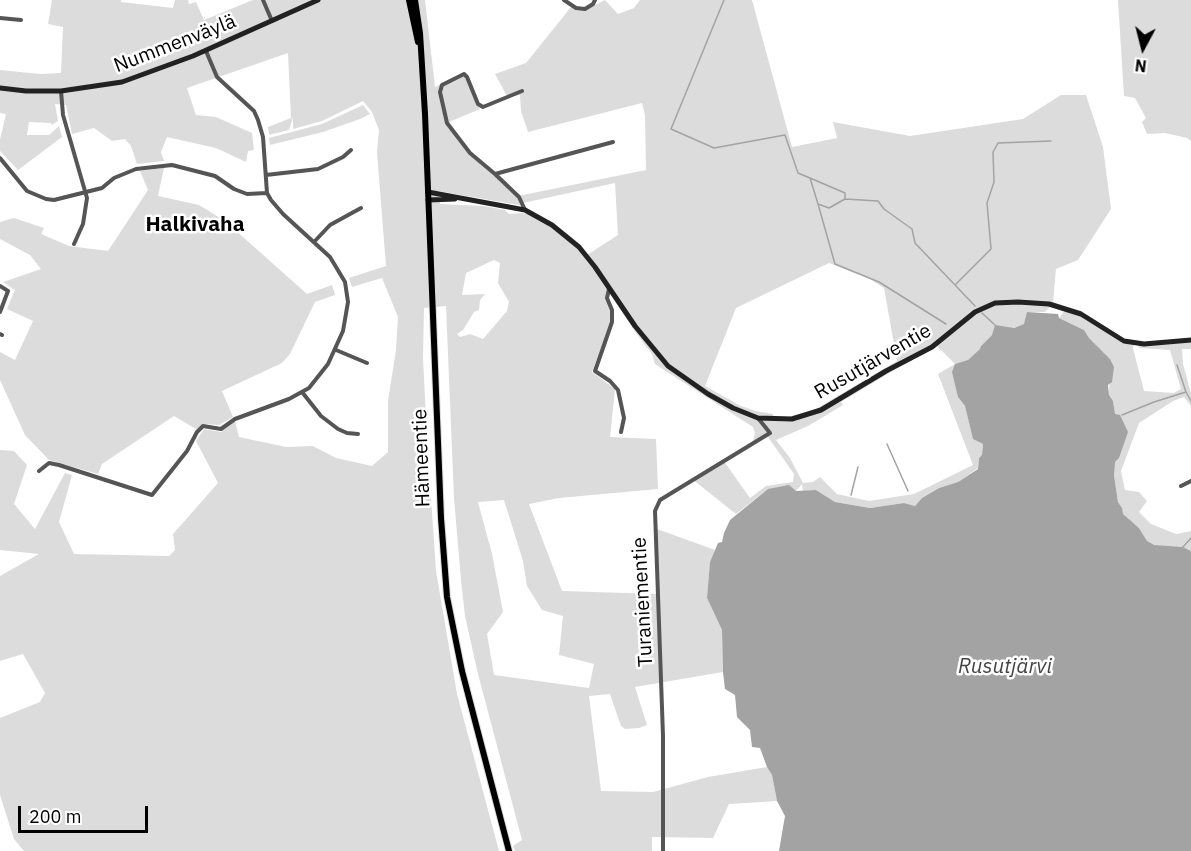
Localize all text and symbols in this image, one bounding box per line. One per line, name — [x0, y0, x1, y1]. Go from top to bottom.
street label: Nummenväylä — [111, 10, 239, 78]
north arrow — [1113, 18, 1173, 78]
text: N — [1134, 55, 1148, 76]
district label: Halkivaha — [145, 212, 245, 238]
street label: Rusutjärventie — [810, 319, 936, 405]
street label: Hämeentie — [408, 408, 436, 508]
street label: Turaniementie — [628, 537, 658, 667]
water label: Rusutjärvi — [958, 654, 1052, 680]
scale bar — [21, 794, 152, 832]
text: 200 m — [29, 805, 81, 828]

